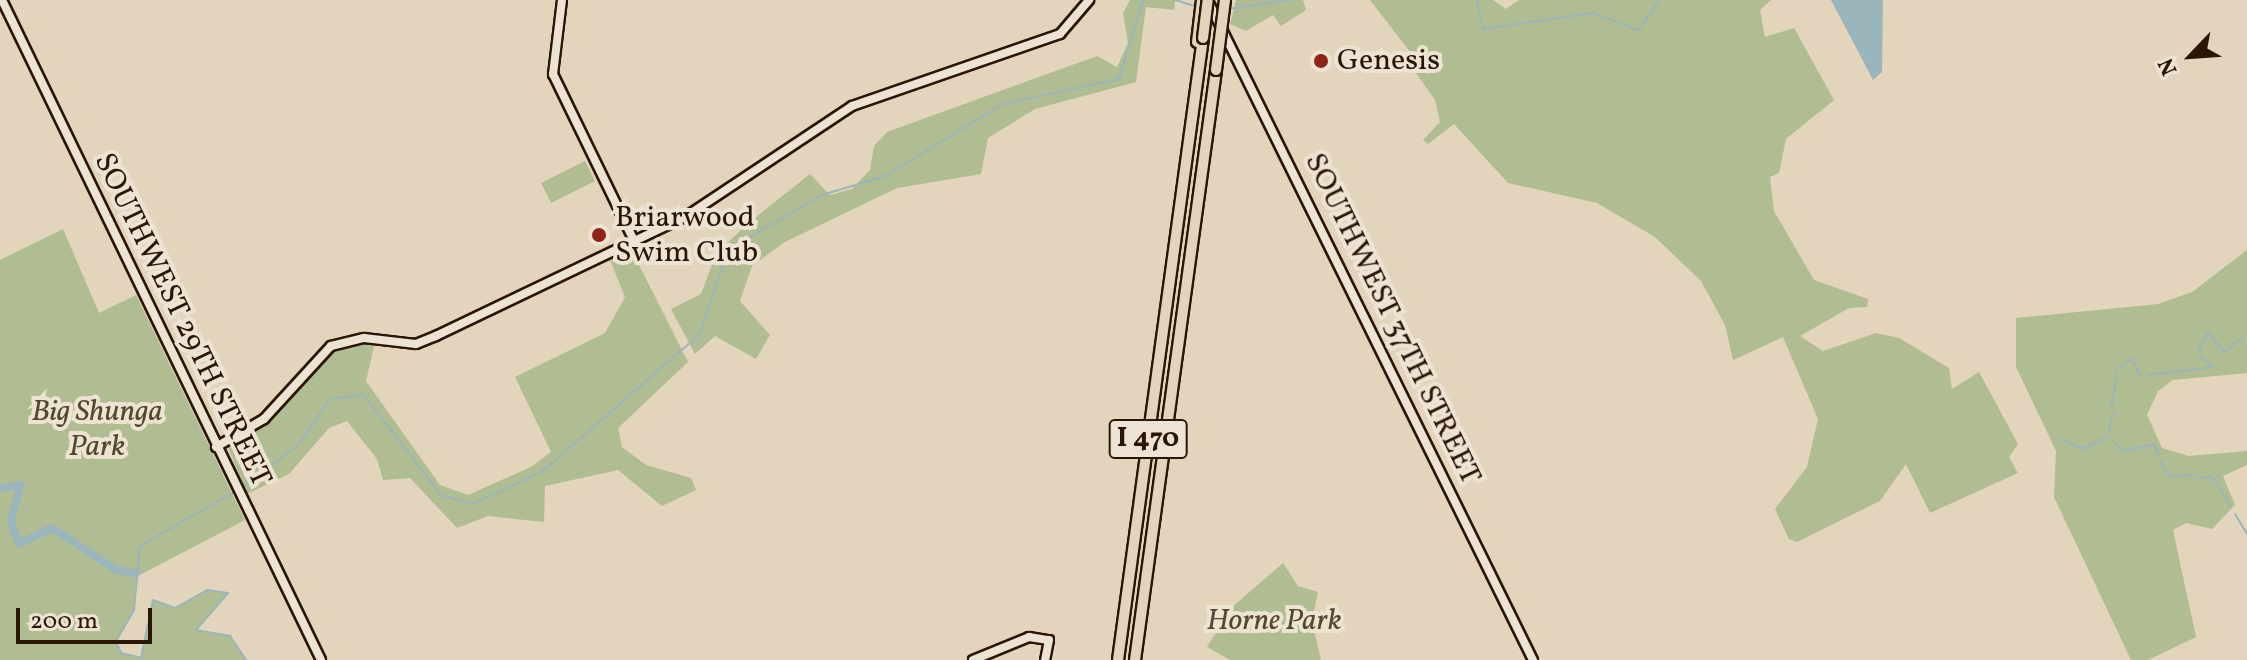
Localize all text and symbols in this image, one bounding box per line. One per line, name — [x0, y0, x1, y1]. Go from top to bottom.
north arrow — [2151, 16, 2231, 96]
place label: Genesis — [1337, 43, 1440, 79]
marker: Genesis — [1312, 52, 1330, 70]
text: N — [2151, 53, 2186, 80]
street label: SOUTHWEST 29TH STREET — [85, 147, 279, 493]
street label: SOUTHWEST 37TH STREET — [1296, 147, 1488, 491]
place label: Briarwood Swim Club — [615, 200, 758, 270]
marker: Briarwood Swim Club — [590, 226, 608, 244]
park label: Big Shunga Park — [31, 394, 163, 464]
road number: I 470 — [1108, 415, 1188, 463]
scale bar — [20, 592, 156, 642]
park label: Horne Park — [1206, 603, 1342, 639]
text: 200 m — [30, 605, 98, 639]

